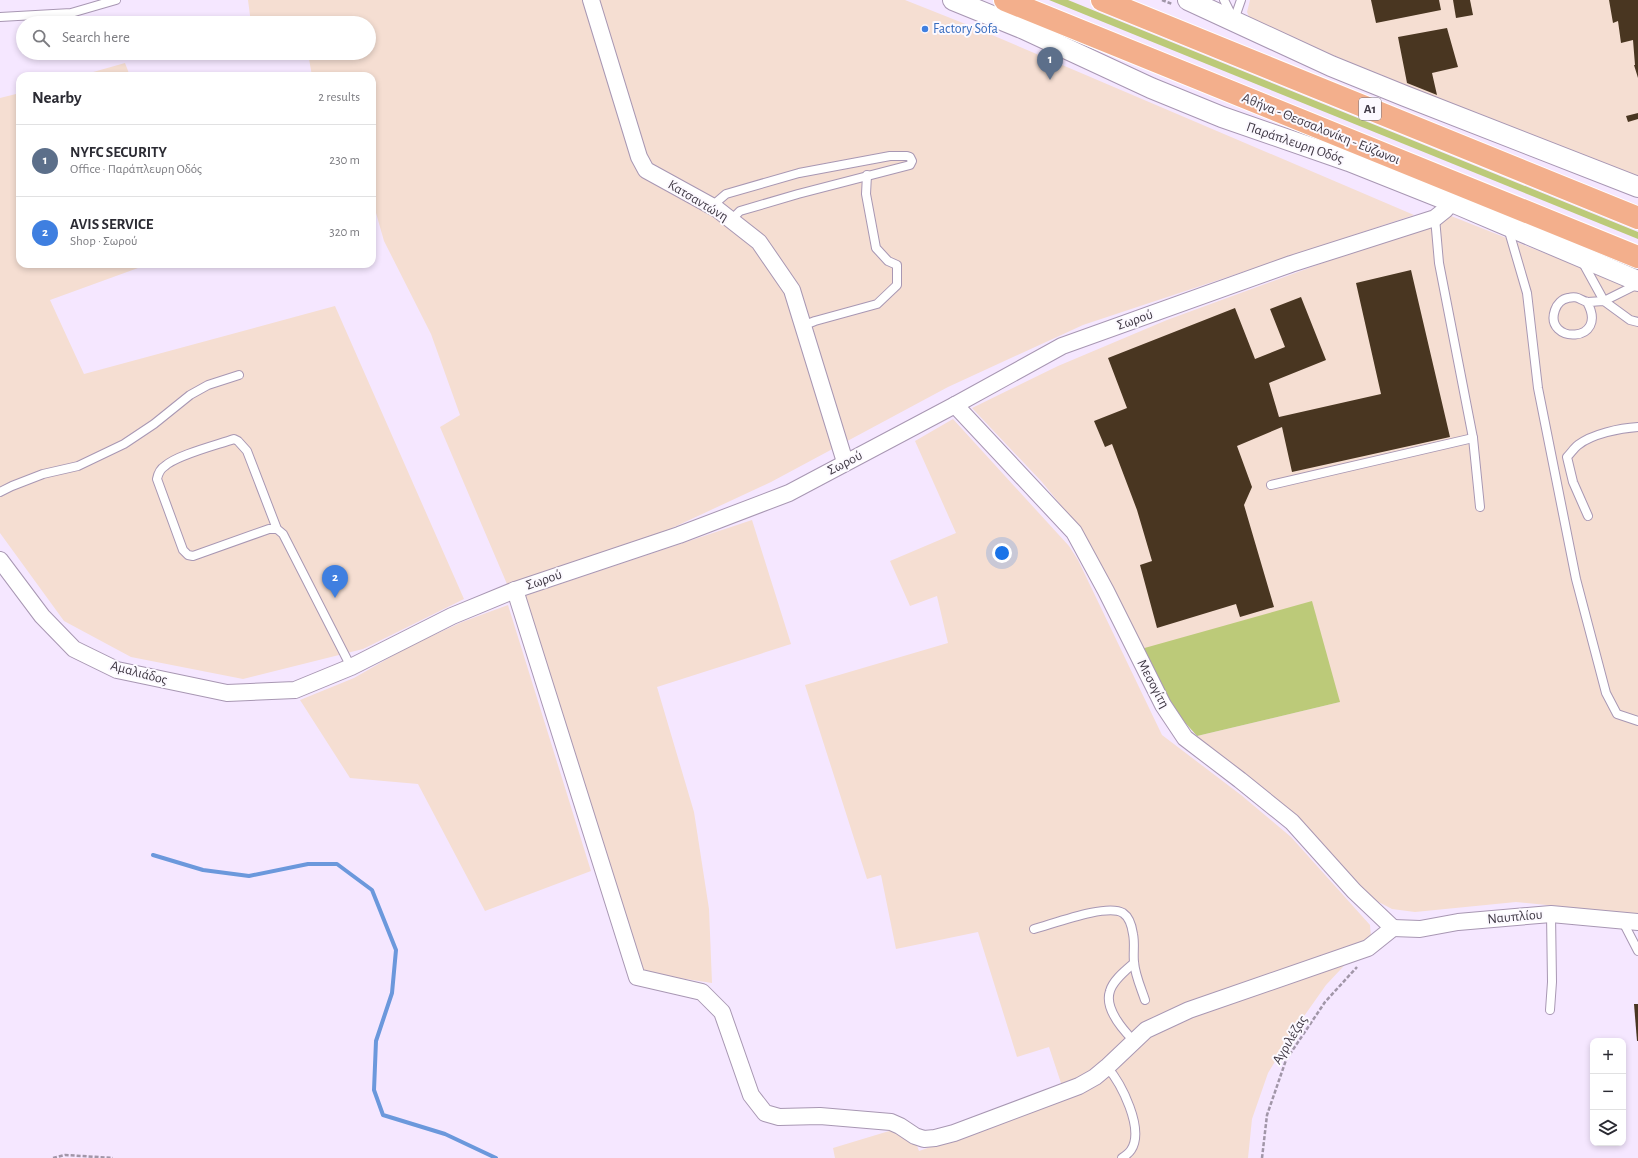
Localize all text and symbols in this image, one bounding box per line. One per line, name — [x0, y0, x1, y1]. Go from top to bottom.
search box — [16, 16, 376, 60]
place label: Factory Sofa — [933, 22, 999, 36]
marker: Factory Sofa — [920, 24, 930, 34]
icon: search — [30, 27, 52, 49]
text: Search here — [62, 30, 130, 45]
pin: 1 — [1037, 47, 1063, 80]
text: Nearby — [32, 89, 82, 106]
text: 2 results — [318, 91, 360, 104]
street label: Αθήνα - Θεσσαλονίκη - Εύζωνοι — [1240, 91, 1402, 167]
road number: Α1 — [1359, 98, 1381, 120]
street label: Παράπλευρη Οδός — [1245, 120, 1346, 166]
text: NYFC SECURITY — [70, 145, 167, 160]
text: 1 — [43, 154, 47, 167]
text: 230 m — [329, 154, 360, 167]
text: Office · Παράπλευρη Οδός — [70, 163, 202, 176]
street label: Κατσαντώνη — [665, 178, 731, 224]
text: AVIS SERVICE — [70, 217, 153, 232]
text: 2 — [42, 226, 48, 239]
text: 320 m — [329, 226, 360, 239]
text: Shop · Σωρού — [70, 235, 137, 248]
street label: Σωρού — [1115, 307, 1155, 333]
street label: Σωρού — [825, 448, 865, 478]
your location — [992, 543, 1012, 563]
pin: 2 — [322, 565, 348, 598]
street label: Σωρού — [524, 567, 564, 593]
street label: Μεσογίτη — [1134, 657, 1172, 711]
street label: Αμαλιάδος — [109, 659, 170, 687]
street label: Ναυπλίου — [1487, 908, 1543, 926]
street label: Αγριλέζας — [1270, 1013, 1310, 1067]
map controls — [1590, 1038, 1626, 1146]
button: + — [1590, 1038, 1626, 1074]
button: − — [1590, 1074, 1626, 1110]
button: layers — [1590, 1110, 1626, 1146]

